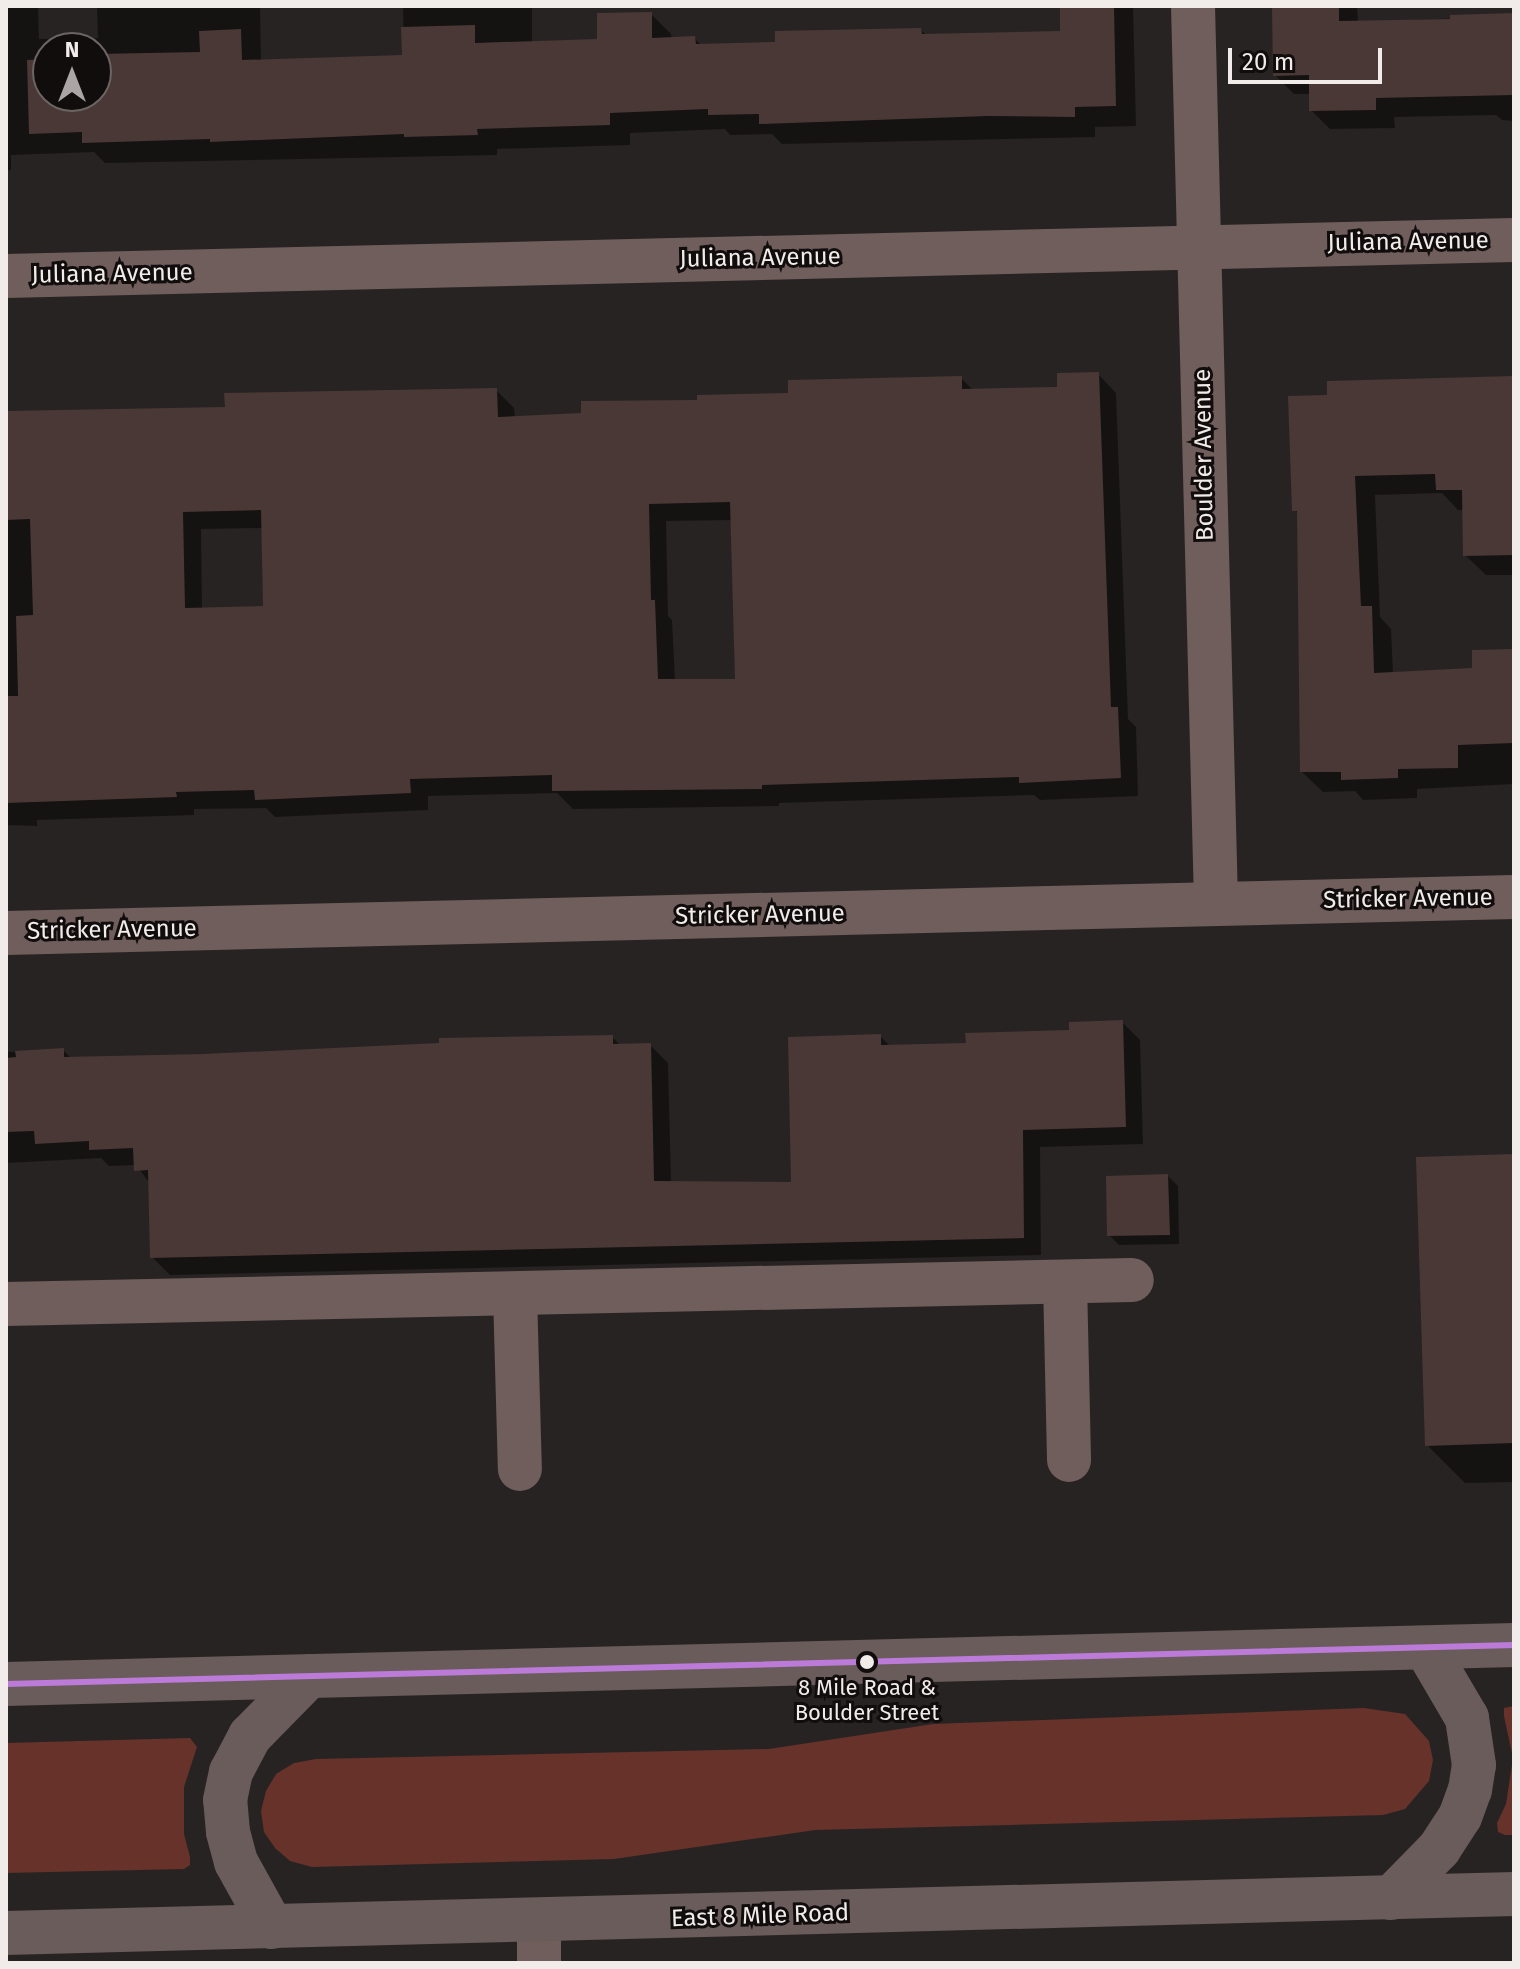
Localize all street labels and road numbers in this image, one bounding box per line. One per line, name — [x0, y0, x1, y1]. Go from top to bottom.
street label: Juliana Avenue — [1327, 226, 1489, 258]
street label: Juliana Avenue — [679, 242, 841, 274]
street label: Juliana Avenue — [31, 258, 193, 290]
street label: Boulder Avenue — [1188, 369, 1220, 541]
street label: Stricker Avenue — [1323, 883, 1493, 915]
street label: Stricker Avenue — [675, 899, 845, 931]
street label: Stricker Avenue — [27, 914, 197, 946]
street label: East 8 Mile Road — [670, 1898, 850, 1934]

